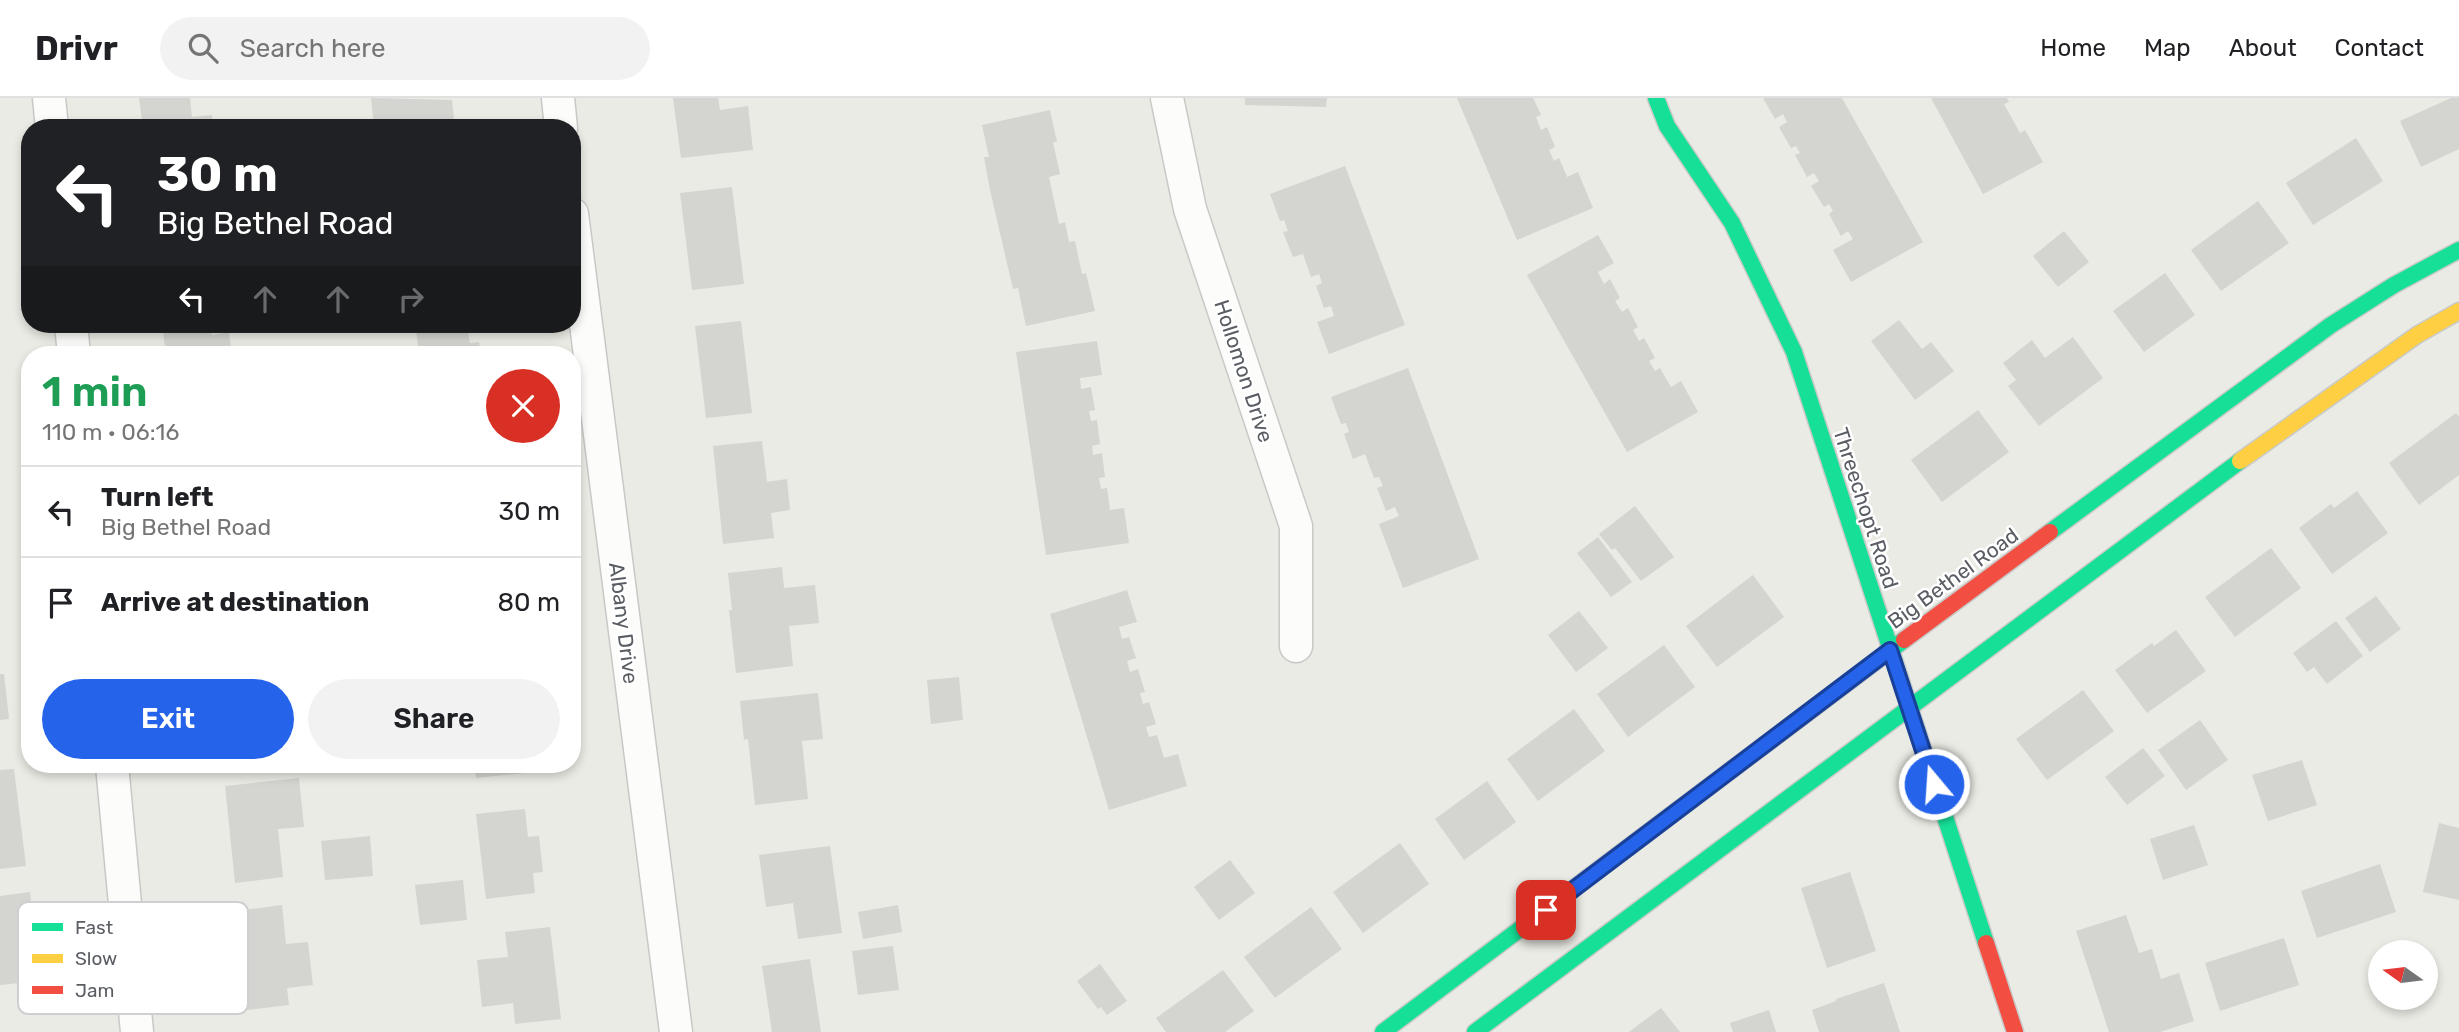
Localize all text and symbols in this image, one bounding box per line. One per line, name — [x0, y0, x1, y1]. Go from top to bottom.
search box — [160, 17, 650, 80]
text: Drivr — [35, 29, 118, 68]
icon: search — [184, 29, 222, 67]
text: Search here — [240, 33, 386, 64]
text: Home — [2040, 34, 2106, 62]
text: Map — [2144, 34, 2191, 62]
text: About — [2229, 34, 2297, 62]
text: Contact — [2335, 34, 2424, 62]
text: 30 m — [157, 145, 278, 203]
icon: left — [42, 147, 133, 238]
text: Big Bethel Road — [157, 204, 394, 242]
icon: left — [173, 280, 211, 318]
icon: ahead — [246, 280, 284, 318]
icon: ahead — [319, 280, 357, 318]
icon: right — [392, 280, 430, 318]
street label: Hollomon Drive — [1209, 297, 1279, 445]
text: 1 min — [42, 367, 148, 417]
button: close — [486, 369, 560, 443]
text: 110 m · 06:16 — [42, 418, 179, 446]
street label: Threechopt Road — [1828, 424, 1904, 592]
text: Turn left — [101, 482, 213, 513]
icon: left — [42, 493, 80, 531]
text: 30 m — [498, 496, 560, 527]
text: Big Bethel Road — [101, 513, 271, 541]
street label: Big Bethel Road — [1883, 522, 2023, 634]
street label: Albany Drive — [604, 561, 644, 685]
icon: arrive — [42, 584, 80, 622]
text: Arrive at destination — [101, 587, 369, 618]
text: 80 m — [497, 587, 560, 618]
button: Exit — [42, 679, 294, 759]
button: Share — [308, 679, 560, 759]
position arrow — [1897, 747, 1971, 821]
pin — [1516, 880, 1576, 940]
icon: arrive — [1527, 891, 1565, 929]
legend — [18, 902, 248, 1014]
text: Fast — [75, 916, 114, 939]
north arrow — [2368, 940, 2438, 1010]
map controls — [2368, 940, 2438, 1010]
text: Slow — [75, 947, 117, 970]
text: Jam — [75, 979, 114, 1002]

